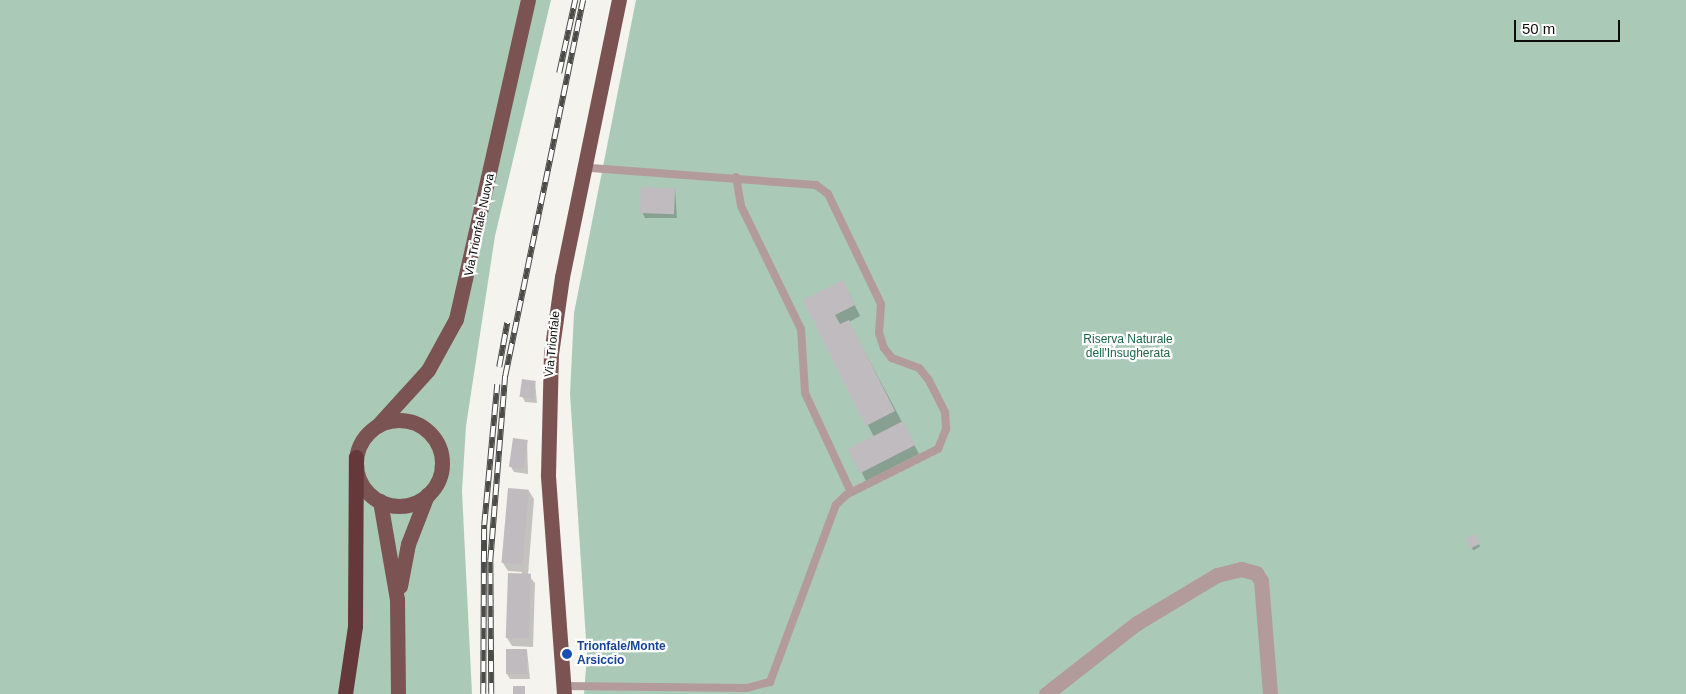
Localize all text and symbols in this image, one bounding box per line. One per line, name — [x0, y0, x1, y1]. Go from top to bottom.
scale bar — [1516, 10, 1622, 42]
text: 50 m — [1522, 20, 1555, 37]
street label: Via Trionfale Nuova — [462, 172, 498, 278]
street label: Via Trionfale — [542, 310, 564, 378]
park label: Riserva Naturale dell'Insugherata — [1083, 333, 1173, 361]
place label: Trionfale/Monte Arsiccio — [577, 640, 666, 668]
marker: Trionfale/Monte Arsiccio — [561, 648, 573, 660]

